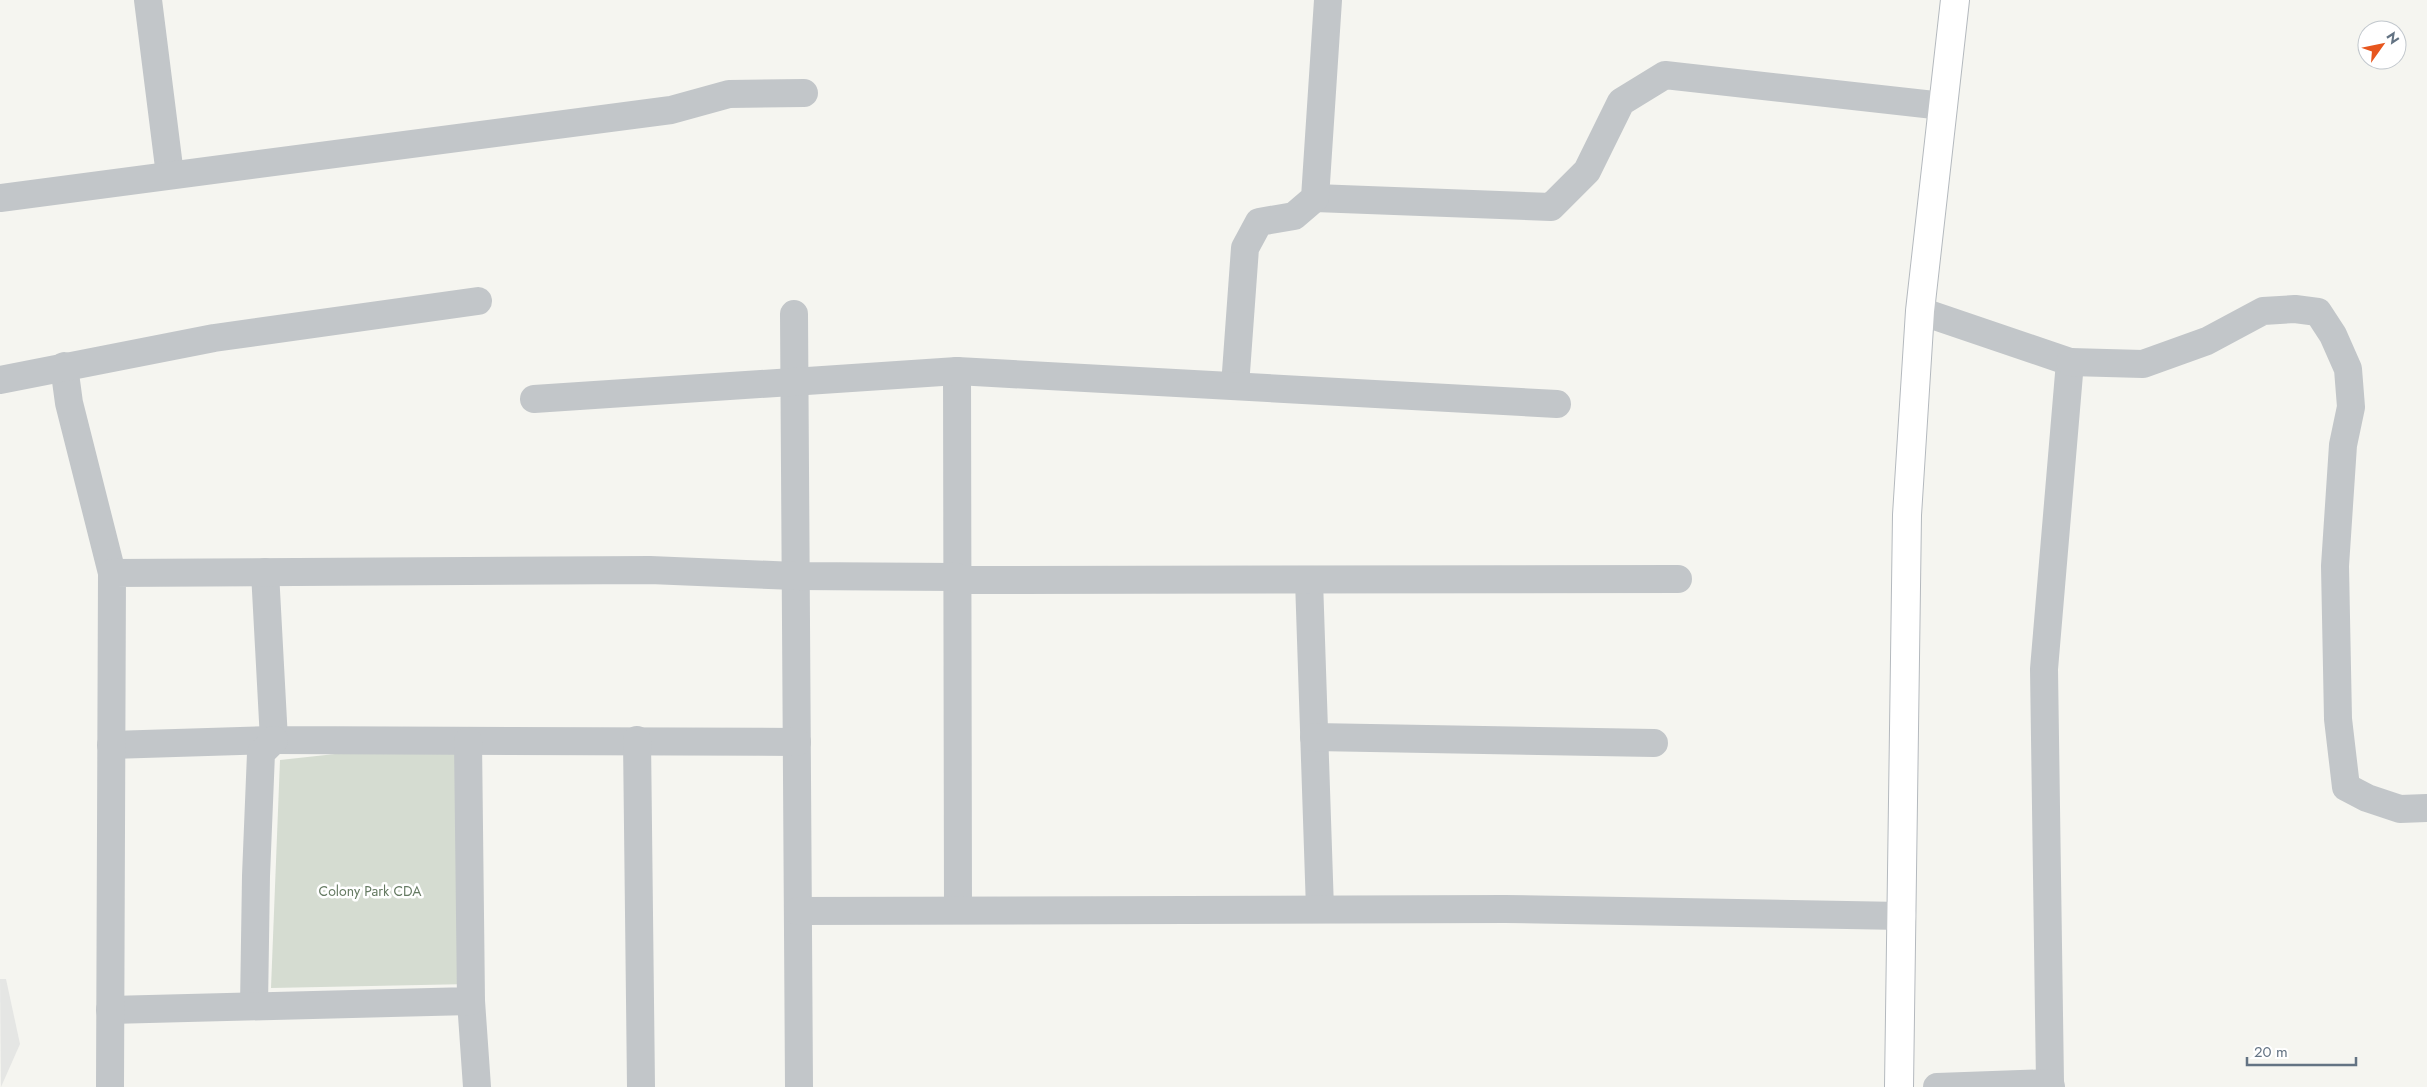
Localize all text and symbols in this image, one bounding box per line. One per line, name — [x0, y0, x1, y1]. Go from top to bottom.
north arrow — [2357, 20, 2407, 70]
text: N — [2381, 28, 2404, 48]
park label: Colony Park CDA — [319, 881, 422, 901]
scale bar — [2247, 1034, 2356, 1066]
text: 20 m — [2254, 1041, 2288, 1063]

